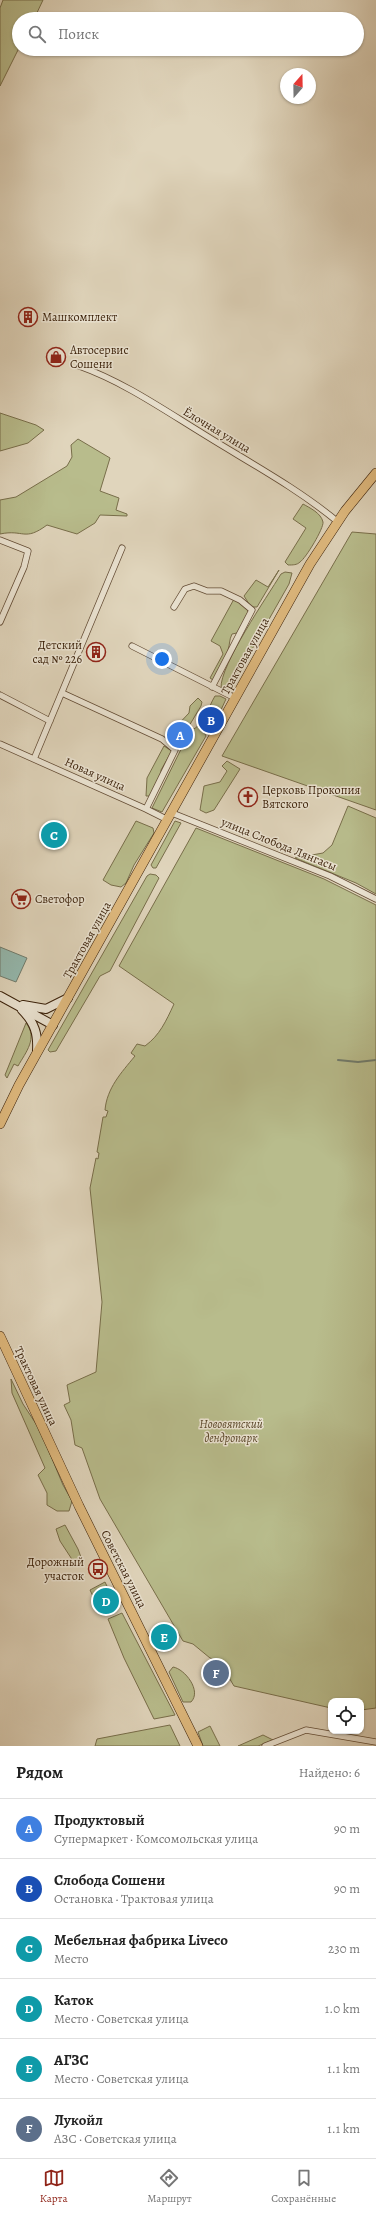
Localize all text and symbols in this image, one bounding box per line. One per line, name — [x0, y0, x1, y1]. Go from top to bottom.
search box — [12, 12, 364, 56]
icon: search — [26, 23, 48, 45]
text: Поиск — [58, 24, 99, 44]
north arrow — [280, 68, 316, 104]
building icon: Машкомплект — [17, 306, 39, 328]
place label: Машкомплект — [42, 309, 118, 325]
place label: Автосервис Сошени — [69, 342, 129, 372]
shop icon: Автосервис Сошени — [45, 346, 67, 368]
street label: Ёлочная улица — [180, 404, 254, 457]
street label: Трактовая улица — [217, 614, 273, 697]
place label: Детский сад № 226 — [32, 637, 82, 667]
building icon: Детский сад № 226 — [85, 641, 107, 663]
your location — [152, 649, 172, 669]
pin: B — [198, 705, 224, 735]
pin: A — [167, 720, 193, 750]
street label: Новая улица — [62, 753, 128, 795]
place label: Церковь Прокопия Вятского — [262, 782, 361, 812]
church icon: Церковь Прокопия Вятского — [237, 786, 259, 808]
street label: улица Слобода Лянгасы — [218, 813, 339, 874]
pin: C — [41, 820, 67, 850]
supermarket icon: Светофор — [10, 888, 32, 910]
place label: Светофор — [35, 891, 85, 907]
street label: Трактовая улица — [59, 898, 115, 981]
street label: Трактовая улица — [11, 1344, 62, 1429]
park label: Нововятский дендропарк — [199, 1416, 263, 1446]
street label: Советская улица — [97, 1527, 151, 1611]
place label: Дорожный участок — [27, 1554, 84, 1584]
bus stop icon: Дорожный участок — [87, 1558, 109, 1580]
pin: D — [93, 1586, 119, 1616]
pin: E — [151, 1622, 177, 1652]
pin: F — [203, 1658, 229, 1688]
map controls — [328, 1698, 364, 1734]
button: locate — [328, 1698, 364, 1734]
text: Рядом — [16, 1761, 63, 1784]
text: Найдено: 6 — [299, 1764, 360, 1781]
text: Продуктовый — [54, 1810, 145, 1830]
text: A — [25, 1820, 33, 1837]
text: 90 m — [334, 1820, 360, 1837]
text: Супермаркет · Комсомольская улица — [54, 1830, 258, 1847]
text: Слобода Сошени — [54, 1870, 165, 1890]
text: B — [25, 1880, 33, 1897]
text: 90 m — [334, 1880, 360, 1897]
text: Остановка · Трактовая улица — [54, 1890, 214, 1907]
text: Мебельная фабрика Liveco — [54, 1930, 228, 1950]
text: C — [25, 1940, 33, 1957]
text: 230 m — [328, 1940, 360, 1957]
text: Место — [54, 1950, 89, 1967]
text: Каток — [54, 1990, 93, 2010]
text: D — [24, 2000, 34, 2017]
text: 1.0 km — [325, 2000, 360, 2017]
text: Место · Советская улица — [54, 2010, 189, 2027]
text: АГЗС — [54, 2050, 89, 2070]
text: E — [25, 2060, 33, 2077]
text: 1.1 km — [327, 2060, 360, 2077]
text: Место · Советская улица — [54, 2070, 189, 2087]
text: Лукойл — [54, 2110, 103, 2130]
text: F — [26, 2120, 32, 2137]
text: 1.1 km — [327, 2120, 360, 2137]
text: АЗС · Советская улица — [54, 2130, 177, 2147]
tab: Карта — [40, 2167, 68, 2206]
tab: Маршрут — [147, 2167, 192, 2206]
tab: Сохранённые — [271, 2167, 336, 2206]

